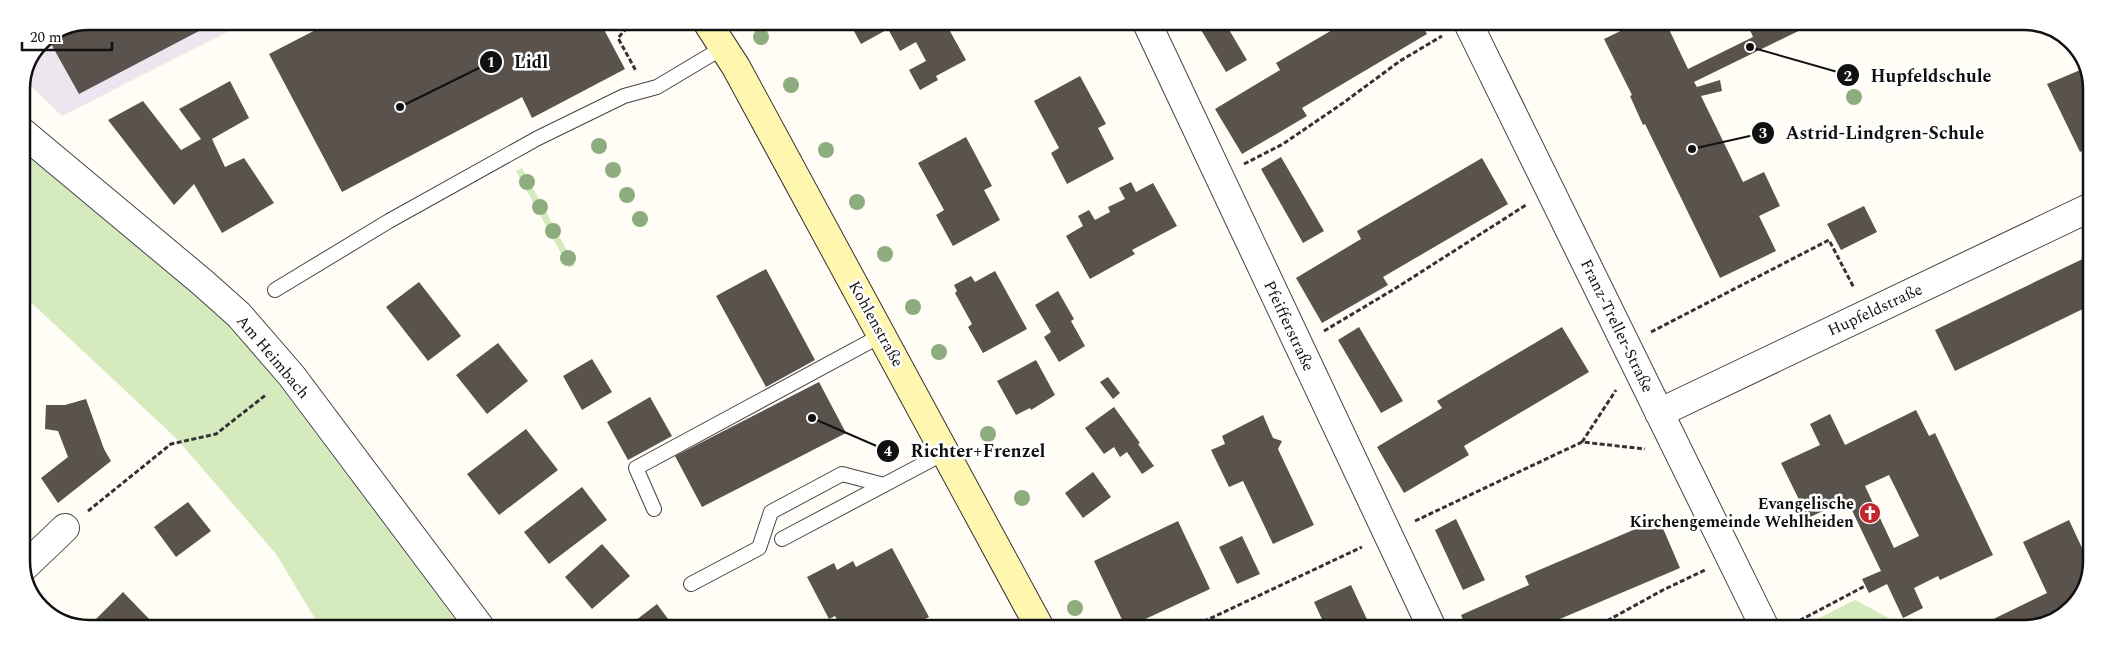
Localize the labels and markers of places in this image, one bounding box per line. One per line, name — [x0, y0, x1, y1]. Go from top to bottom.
callout: Lidl — [479, 45, 558, 78]
callout: Hupfeldschule — [1836, 59, 2002, 92]
callout: Astrid-Lindgren-Schule — [1751, 116, 1994, 149]
callout: Richter+Frenzel — [876, 434, 1056, 467]
place label: Evangelische Kirchengemeinde Wehlheiden — [1629, 492, 1854, 534]
church icon: Evangelische Kirchengemeinde Wehlheiden — [1858, 501, 1882, 525]

